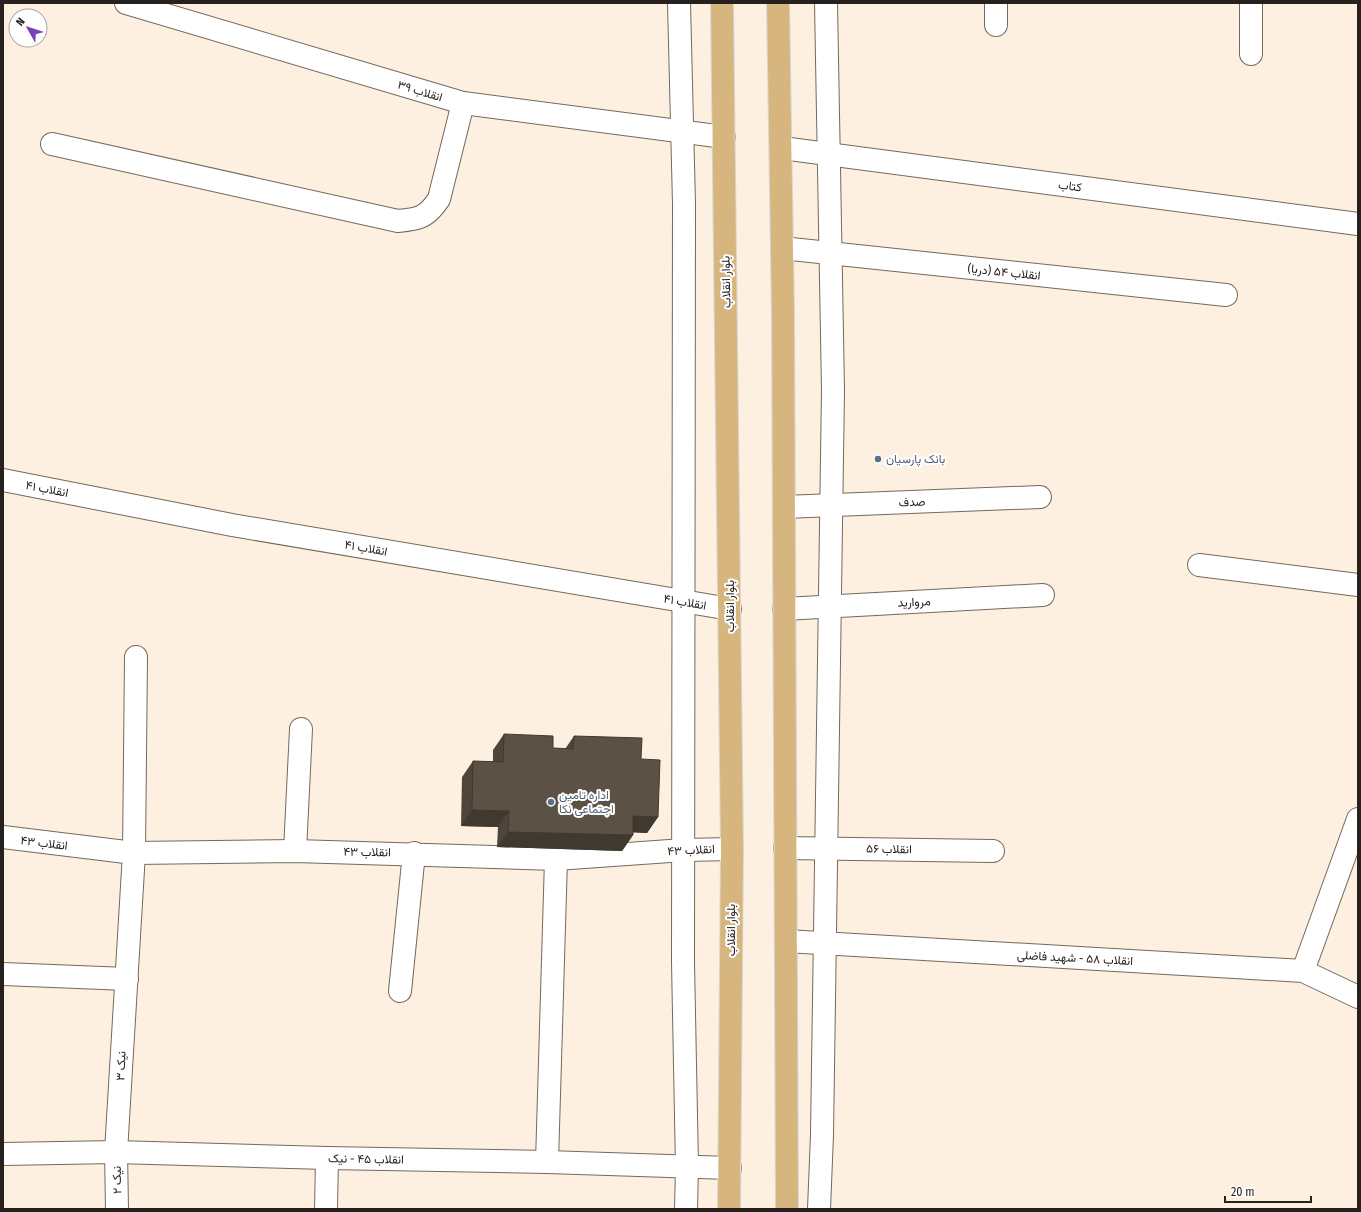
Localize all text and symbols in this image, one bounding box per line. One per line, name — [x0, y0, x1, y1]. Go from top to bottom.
north arrow — [8, 8, 48, 48]
text: N — [13, 15, 28, 29]
street label: انقلاب ۳۹ — [396, 78, 444, 104]
street label: کتاب — [1057, 178, 1083, 194]
street label: بلوار انقلاب — [719, 256, 734, 308]
street label: انقلاب ۵۴ (دریا) — [967, 261, 1041, 284]
place label: بانک پارسیان — [886, 452, 945, 467]
marker: بانک پارسیان — [873, 454, 883, 464]
street label: انقلاب ۴۱ — [25, 478, 69, 500]
street label: صدف — [898, 495, 926, 509]
street label: انقلاب ۴۱ — [344, 537, 388, 559]
street label: بلوار انقلاب — [723, 580, 738, 632]
street label: انقلاب ۴۱ — [663, 591, 707, 613]
street label: مروارید — [897, 594, 931, 611]
place label: اداره تامین اجتماعی نکا — [559, 788, 614, 817]
marker: اداره تامین اجتماعی نکا — [546, 797, 556, 807]
street label: انقلاب ۴۳ — [20, 833, 68, 853]
street label: انقلاب ۴۳ — [667, 842, 715, 858]
street label: انقلاب ۵۶ — [866, 842, 912, 856]
street label: انقلاب ۴۳ — [343, 845, 391, 859]
street label: بلوار انقلاب — [724, 904, 739, 956]
street label: انقلاب ۵۸ - شهید فاضلی — [1017, 948, 1133, 969]
street label: نیک ۳ — [113, 1051, 129, 1081]
street label: انقلاب ۴۵ - نیک — [328, 1151, 404, 1167]
street label: نیک ۲ — [110, 1166, 124, 1194]
scale bar — [1225, 1178, 1311, 1204]
text: 20 m — [1231, 1185, 1255, 1199]

